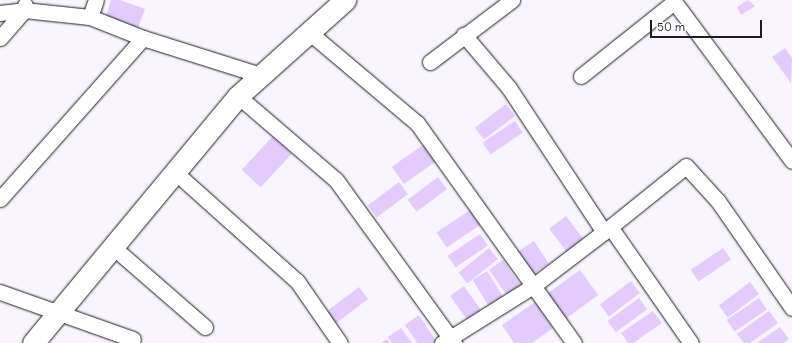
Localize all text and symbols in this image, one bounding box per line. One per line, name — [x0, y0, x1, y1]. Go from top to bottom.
scale bar — [652, 12, 764, 38]
text: 50 m — [657, 19, 685, 34]

